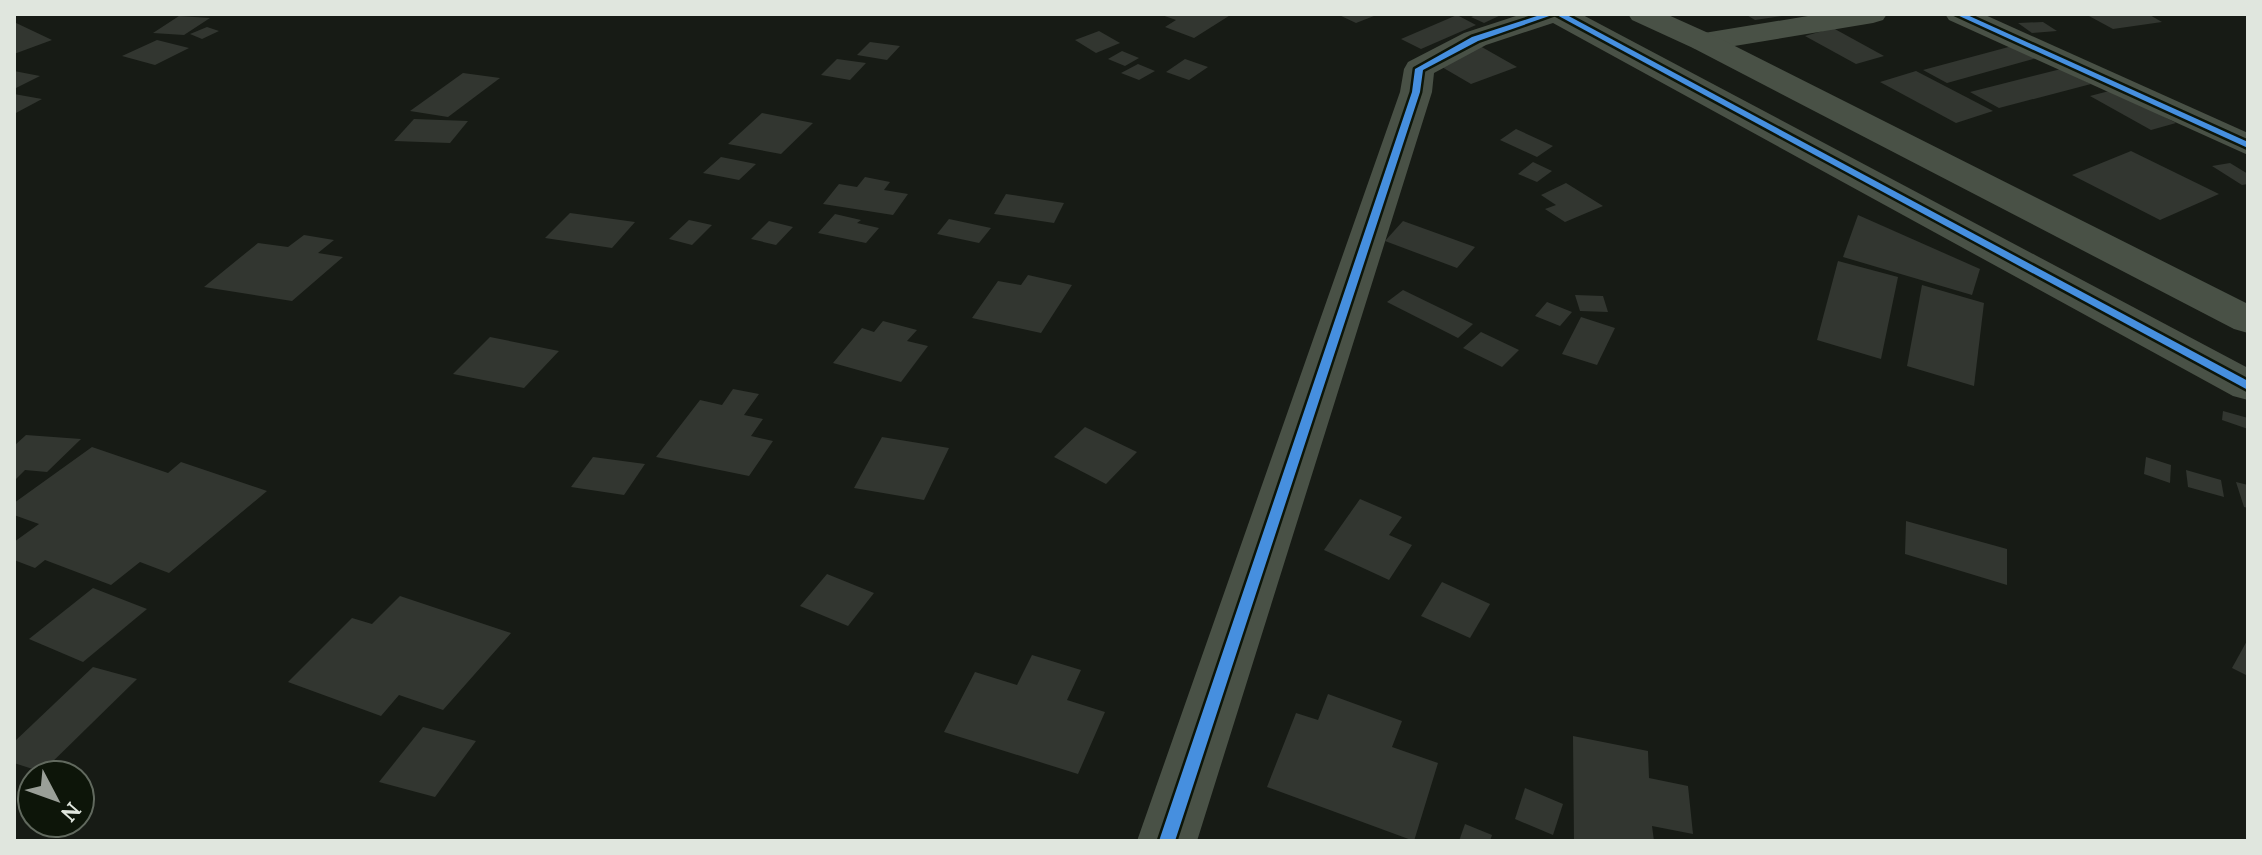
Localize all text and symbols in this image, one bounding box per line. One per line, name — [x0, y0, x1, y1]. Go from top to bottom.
north arrow — [16, 759, 96, 839]
text: N — [55, 797, 87, 828]

